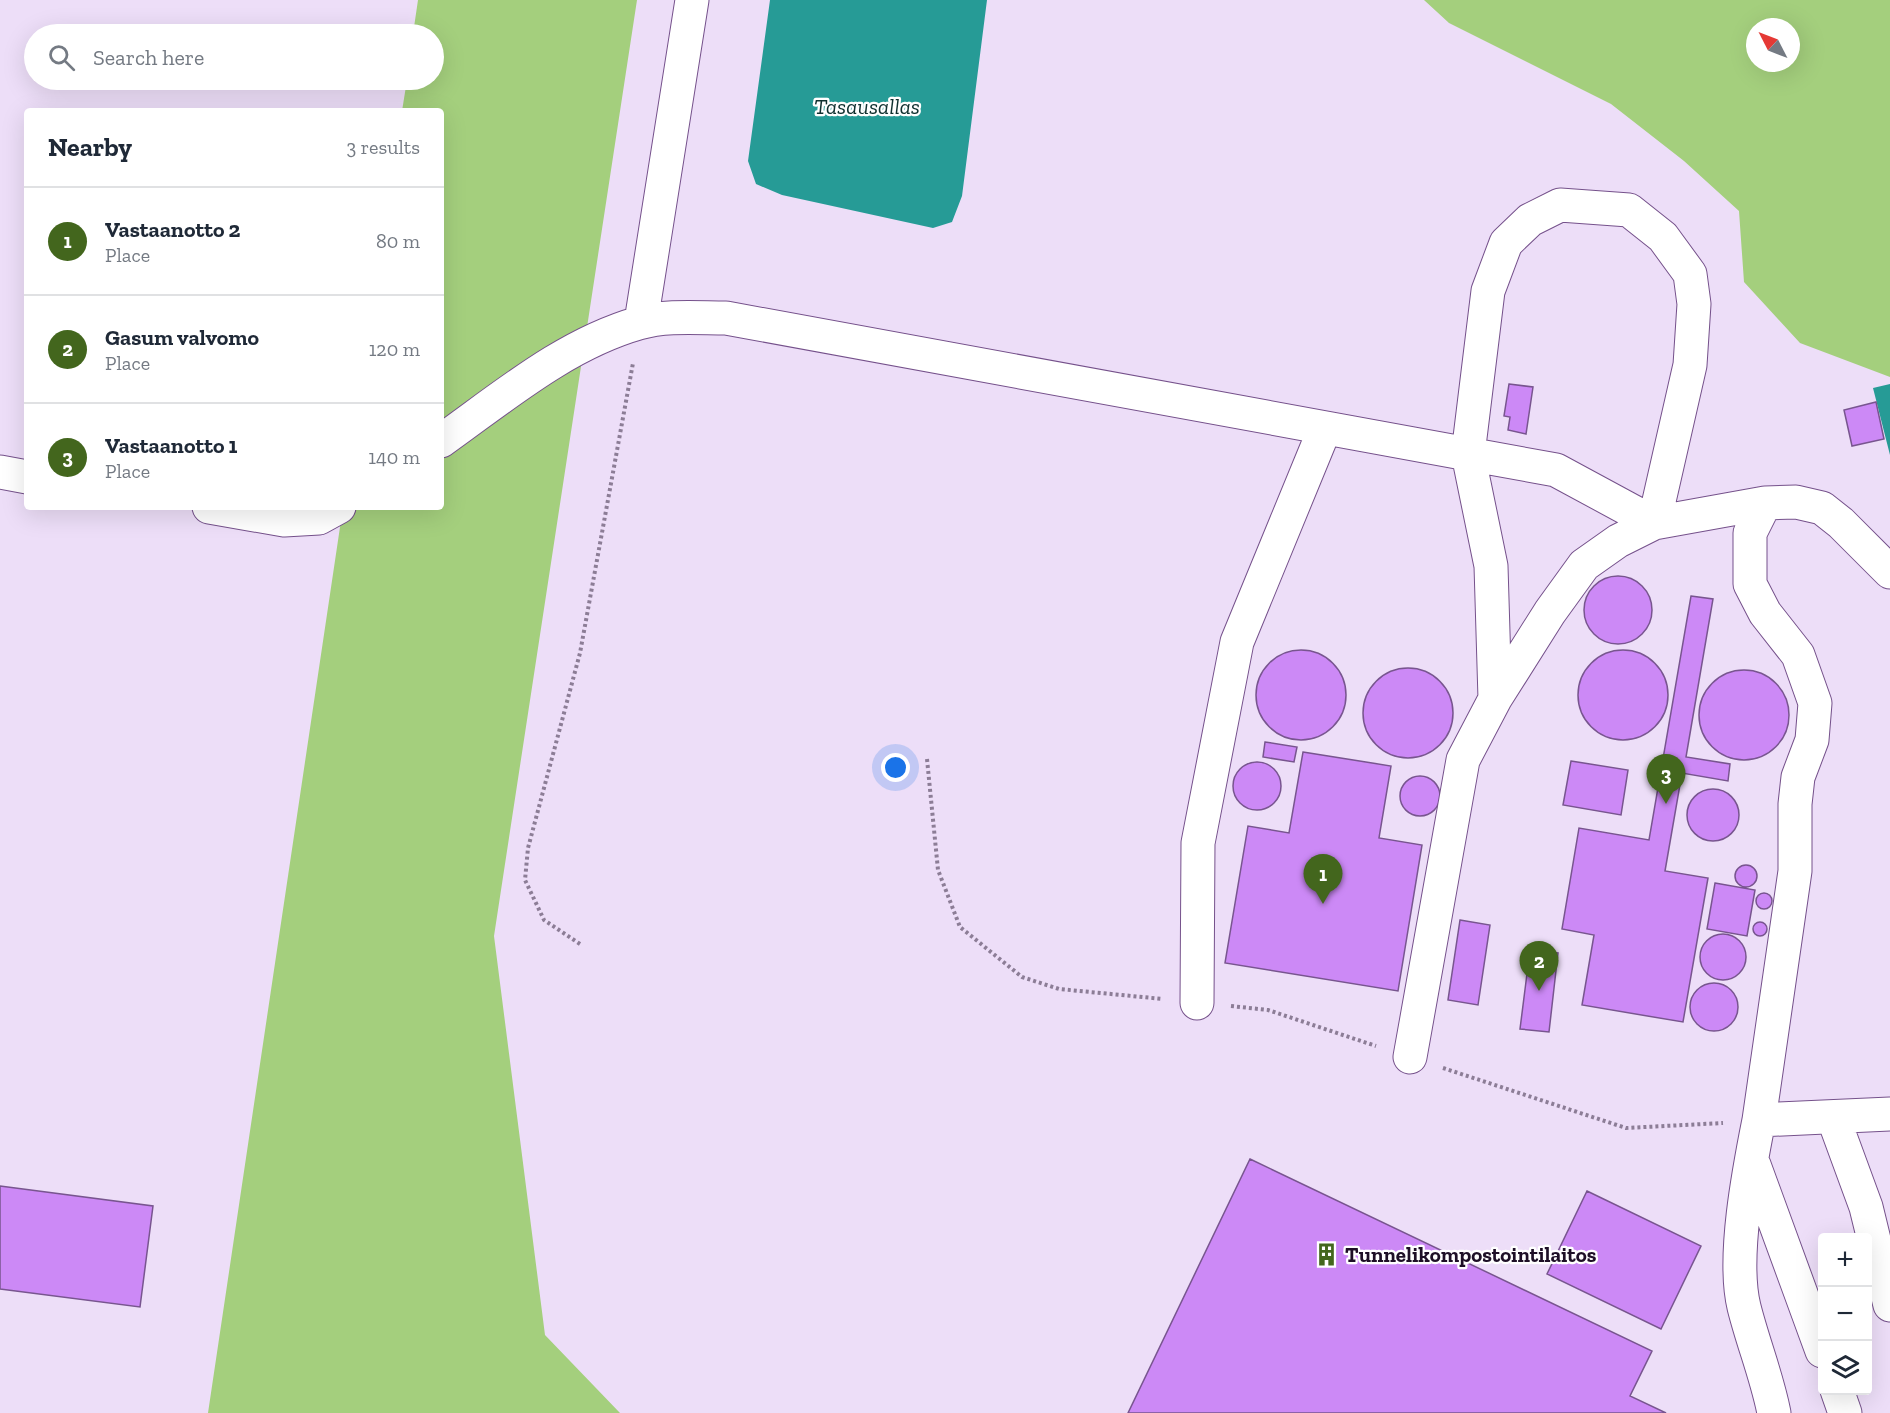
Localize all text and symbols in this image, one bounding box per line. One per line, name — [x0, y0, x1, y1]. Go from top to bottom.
north arrow — [1746, 18, 1800, 72]
search box — [24, 24, 444, 90]
icon: search — [45, 41, 78, 74]
text: Search here — [93, 44, 204, 71]
water label: Tasausallas — [814, 93, 920, 120]
text: Nearby — [48, 131, 132, 163]
text: 3 results — [346, 135, 420, 159]
text: Vastaanotto 2 — [105, 216, 240, 243]
text: 1 — [63, 229, 72, 253]
text: 80 m — [376, 229, 420, 253]
text: Place — [105, 243, 150, 267]
text: Gasum valvomo — [105, 324, 259, 351]
text: 2 — [62, 337, 73, 361]
text: 120 m — [369, 337, 420, 361]
text: Place — [105, 351, 150, 375]
text: Vastaanotto 1 — [105, 432, 237, 459]
text: 3 — [62, 445, 73, 469]
text: 140 m — [368, 445, 420, 469]
text: Place — [105, 459, 150, 483]
your location — [881, 753, 910, 782]
pin: 3 — [1646, 754, 1686, 804]
pin: 1 — [1304, 854, 1342, 904]
pin: 2 — [1520, 942, 1558, 991]
map controls — [1818, 1233, 1872, 1395]
button: + — [1818, 1233, 1872, 1287]
building icon: Tunnelikompostointilaitos — [1314, 1242, 1340, 1268]
place label: Tunnelikompostointilaitos — [1345, 1242, 1597, 1267]
button: − — [1818, 1287, 1872, 1341]
button: layers — [1818, 1341, 1872, 1395]

